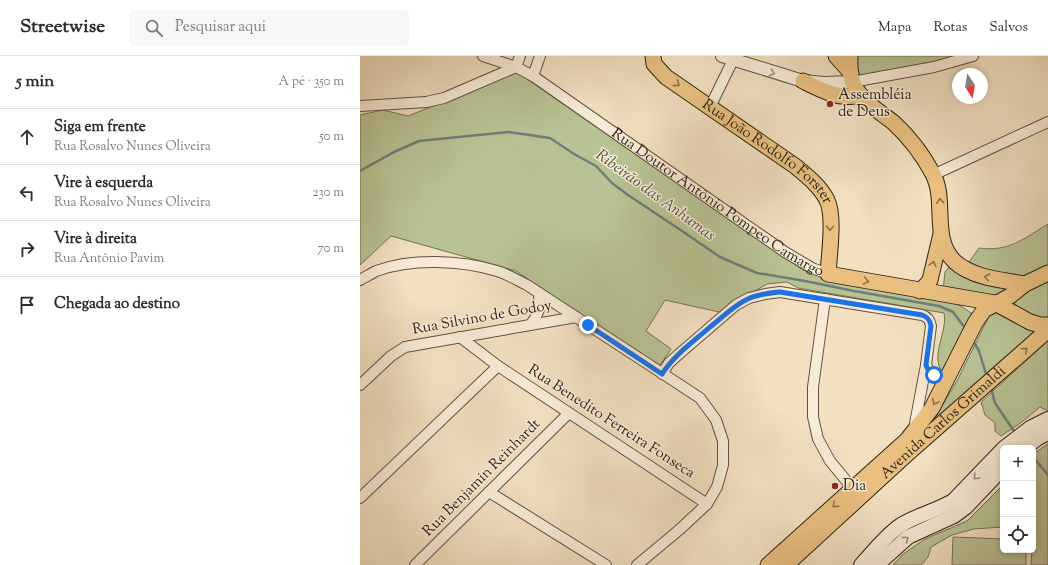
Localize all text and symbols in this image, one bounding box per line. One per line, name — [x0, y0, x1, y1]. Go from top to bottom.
search box — [129, 10, 409, 46]
text: Streetwise — [20, 14, 105, 41]
icon: search — [143, 17, 165, 39]
text: Pesquisar aqui — [175, 17, 266, 38]
text: Mapa — [878, 18, 911, 38]
text: Rotas — [933, 18, 967, 38]
text: Salvos — [989, 18, 1028, 38]
one-way arrow — [769, 68, 776, 76]
north arrow — [952, 68, 988, 104]
text: 5 min — [16, 70, 54, 94]
text: A pé · 350 m — [278, 73, 344, 91]
one-way arrow — [672, 79, 679, 86]
place label: Assembléia de Deus — [838, 85, 912, 123]
street label: Rua João Rodolfo Forster — [698, 94, 838, 207]
marker: Assembléia de Deus — [825, 99, 835, 109]
text: Siga em frente — [54, 117, 146, 138]
street label: Rua Doutor Antônio Pompeo Camargo — [607, 123, 827, 282]
icon: ahead — [16, 126, 38, 148]
text: 50 m — [319, 128, 344, 146]
text: Rua Rosalvo Nunes Oliveira — [54, 138, 211, 156]
water label: Ribeirão das Anhumas — [590, 145, 720, 247]
text: Vire à esquerda — [54, 173, 153, 194]
icon: left — [16, 182, 38, 204]
text: 230 m — [312, 184, 344, 202]
text: Rua Rosalvo Nunes Oliveira — [54, 194, 211, 212]
one-way arrow — [935, 198, 944, 205]
one-way arrow — [826, 225, 834, 231]
text: Vire à direita — [54, 229, 137, 250]
icon: right — [16, 238, 38, 260]
text: 70 m — [317, 240, 344, 258]
text: Rua Antônio Pavim — [54, 250, 164, 268]
one-way arrow — [929, 261, 937, 267]
one-way arrow — [984, 273, 990, 281]
one-way arrow — [863, 277, 869, 285]
icon: arrive — [16, 294, 38, 316]
text: Chegada ao destino — [54, 294, 180, 315]
street label: Rua Silvino de Godoy — [411, 295, 554, 341]
route end — [579, 316, 597, 334]
one-way arrow — [1020, 348, 1028, 355]
street label: Rua Benedito Ferreira Fonseca — [523, 360, 699, 484]
street label: Avenida Carlos Grimaldi — [876, 361, 1010, 484]
route start — [925, 366, 943, 384]
one-way arrow — [932, 398, 940, 405]
street label: Rua Benjamin Reinhardt — [418, 414, 546, 542]
map controls — [1000, 445, 1036, 553]
button: + — [1000, 445, 1036, 481]
one-way arrow — [973, 472, 980, 480]
place label: Dia — [843, 476, 866, 497]
marker: Dia — [830, 481, 840, 491]
button: − — [1000, 481, 1036, 517]
one-way arrow — [833, 500, 840, 507]
button: locate — [1000, 517, 1036, 553]
one-way arrow — [901, 537, 908, 544]

